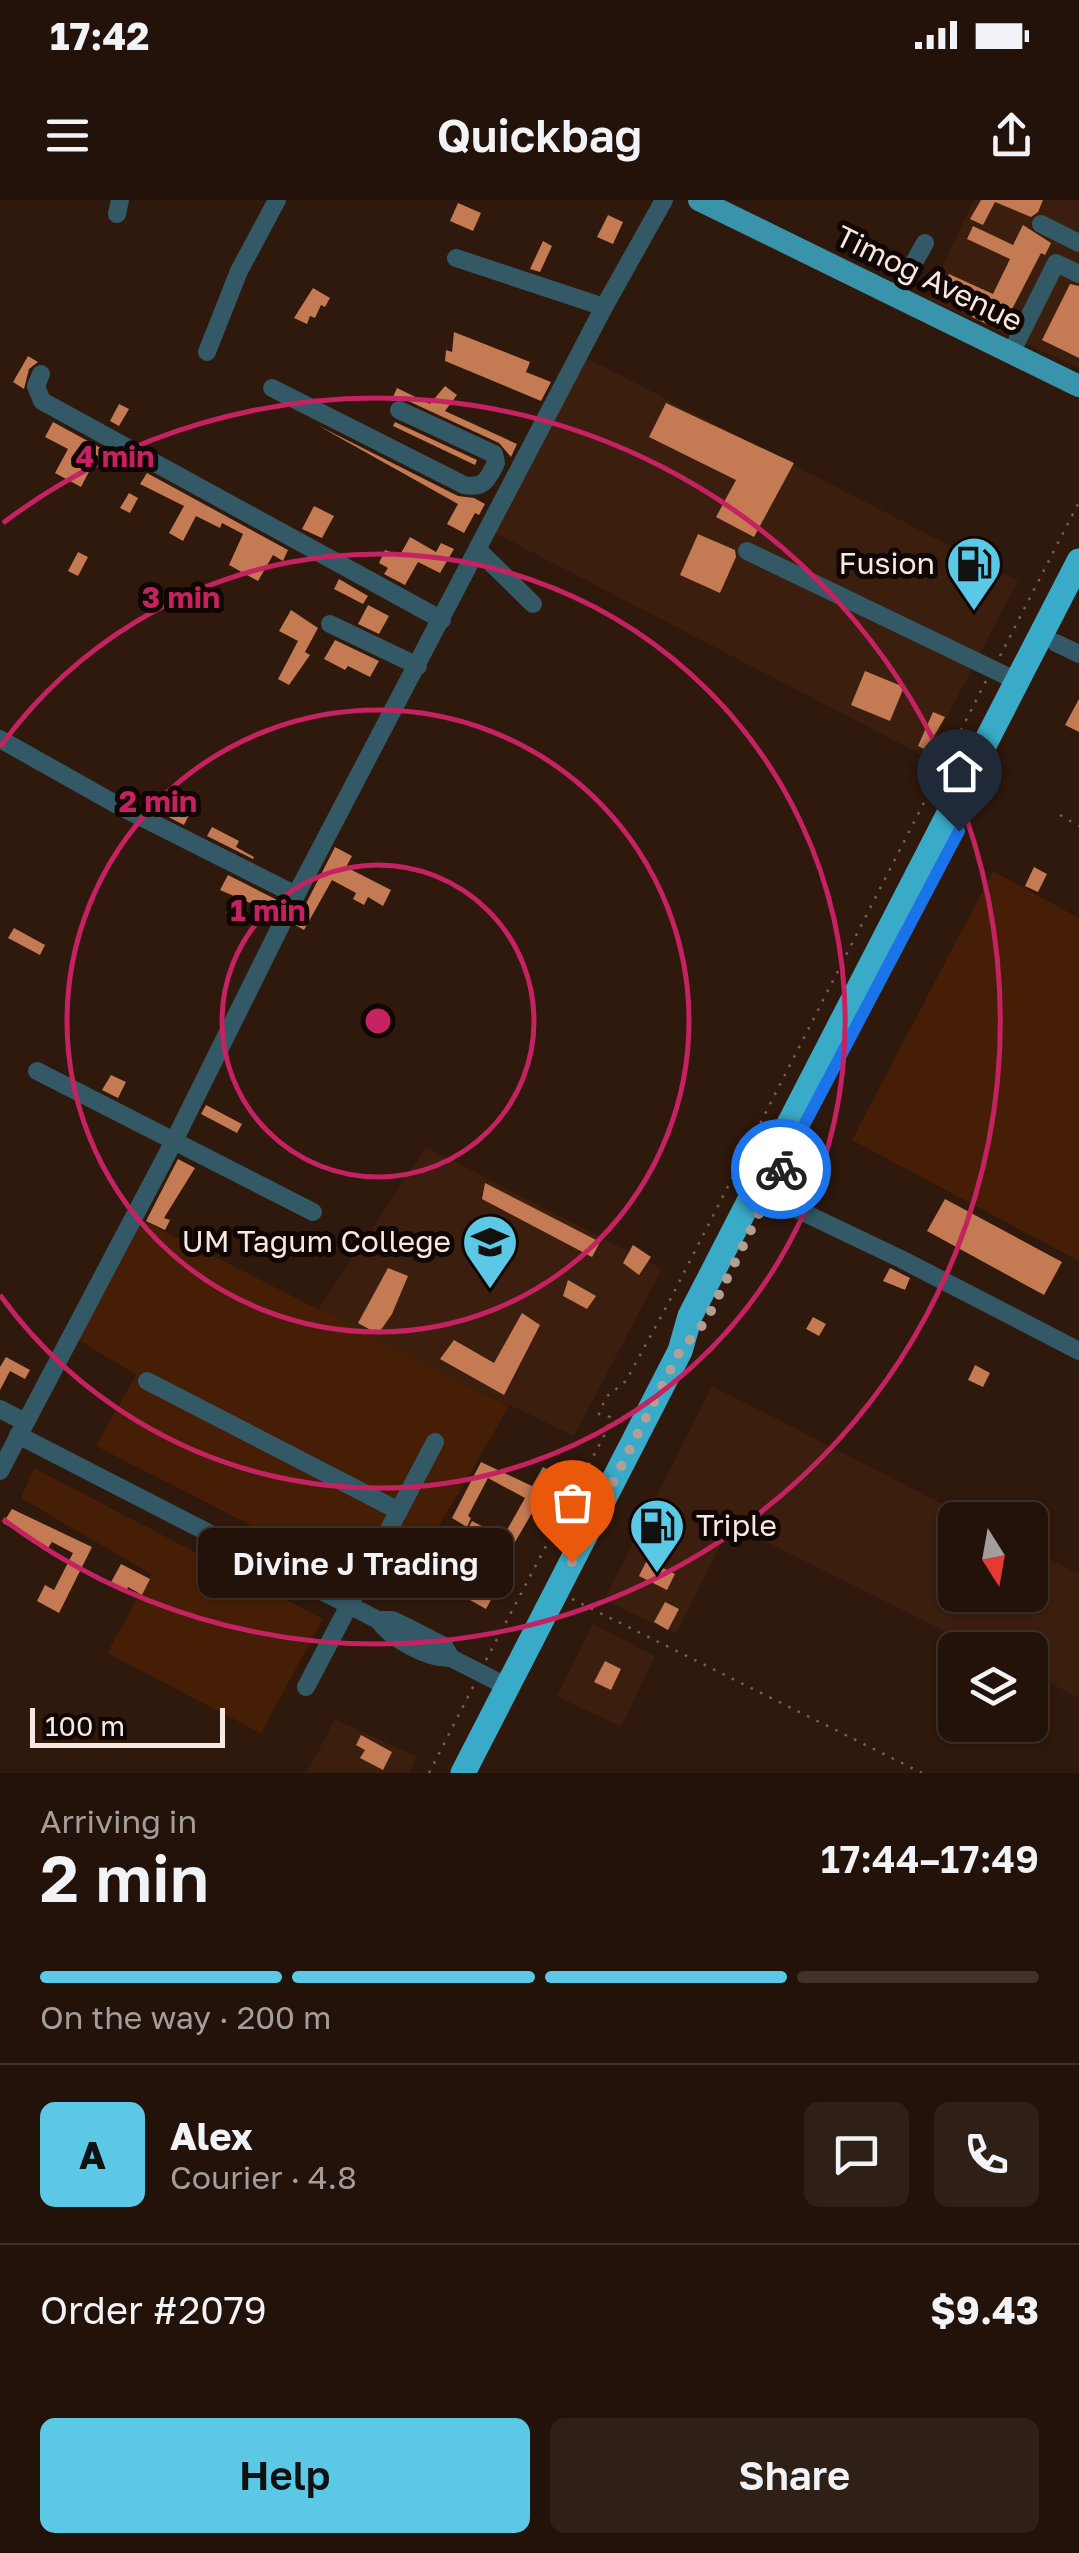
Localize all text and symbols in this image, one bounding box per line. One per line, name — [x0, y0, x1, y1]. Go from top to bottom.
text: 17:42 — [50, 13, 149, 58]
icon: menu — [40, 108, 95, 163]
text: Quickbag — [437, 108, 642, 162]
icon: share — [984, 108, 1039, 163]
street label: Timog Avenue — [830, 217, 1029, 339]
text: 4 min — [76, 438, 154, 474]
fuel station icon: Fusion — [944, 534, 1004, 613]
place label: Fusion — [839, 545, 935, 581]
text: 3 min — [142, 579, 220, 615]
pin — [917, 729, 1002, 832]
icon: home — [932, 744, 987, 799]
text: 2 min — [119, 783, 197, 819]
text: 1 min — [230, 892, 306, 928]
centre of rings — [360, 1003, 396, 1039]
courier — [731, 1119, 831, 1219]
icon: bike — [754, 1142, 809, 1197]
school or university icon: UM Tagum College — [460, 1212, 520, 1291]
place label: UM Tagum College — [182, 1223, 451, 1259]
pin — [530, 1460, 615, 1563]
icon: bag — [545, 1475, 600, 1530]
fuel station icon: Triple — [627, 1496, 687, 1575]
north arrow — [938, 1502, 1048, 1612]
map controls — [938, 1502, 1048, 1742]
place label: Triple — [696, 1507, 777, 1543]
callout: Divine J Trading — [197, 1527, 512, 1597]
text: Divine J Trading — [232, 1544, 479, 1582]
button: layers — [938, 1632, 1048, 1742]
scale bar — [30, 1703, 225, 1748]
text: 100 m — [45, 1709, 125, 1742]
text: Arriving in — [40, 1802, 197, 1840]
text: 17:44–17:49 — [821, 1836, 1039, 1881]
text: 2 min — [40, 1838, 209, 1916]
text: On the way · 200 m — [40, 1998, 331, 2036]
button: chat — [804, 2102, 909, 2207]
button: phone — [934, 2102, 1039, 2207]
text: Alex — [170, 2113, 253, 2158]
text: A — [79, 2132, 106, 2177]
text: Courier · 4.8 — [170, 2158, 357, 2196]
text: Order #2079 — [40, 2287, 267, 2332]
text: $9.43 — [930, 2287, 1039, 2332]
button: Help — [40, 2418, 530, 2533]
button: Share — [550, 2418, 1039, 2533]

